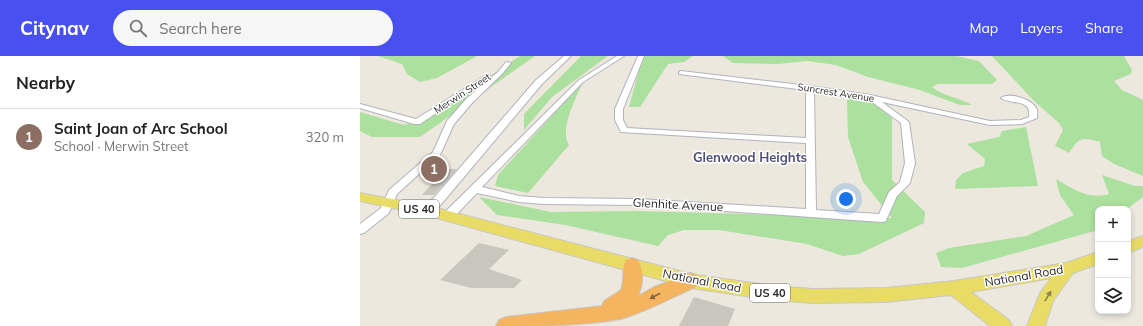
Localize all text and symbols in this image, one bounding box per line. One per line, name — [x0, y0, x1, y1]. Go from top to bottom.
search box — [113, 10, 393, 46]
text: Citynav — [20, 16, 89, 40]
icon: search — [127, 17, 149, 39]
text: Search here — [159, 19, 242, 38]
text: Map — [969, 19, 998, 37]
text: Layers — [1020, 19, 1063, 37]
text: Share — [1085, 19, 1123, 37]
street label: Merwin Street — [431, 70, 494, 117]
text: Nearby — [16, 72, 75, 93]
street label: Suncrest Avenue — [797, 80, 875, 105]
text: Saint Joan of Arc School — [54, 119, 228, 138]
text: 1 — [25, 129, 33, 145]
text: 320 m — [306, 129, 344, 145]
text: School · Merwin Street — [54, 138, 189, 154]
district label: Glenwood Heights — [693, 149, 807, 165]
pin: 1 — [421, 154, 447, 184]
your location — [836, 189, 856, 209]
street label: Glenhite Avenue — [632, 195, 724, 214]
road number: US 40 — [399, 200, 439, 218]
map controls — [1095, 206, 1131, 314]
button: + — [1095, 206, 1131, 242]
button: − — [1095, 242, 1131, 278]
street label: National Road — [983, 261, 1064, 290]
street label: National Road — [662, 266, 743, 295]
button: layers — [1095, 278, 1131, 314]
road number: US 40 — [750, 284, 790, 302]
one-way arrow — [1045, 290, 1052, 302]
one-way arrow — [650, 293, 661, 299]

